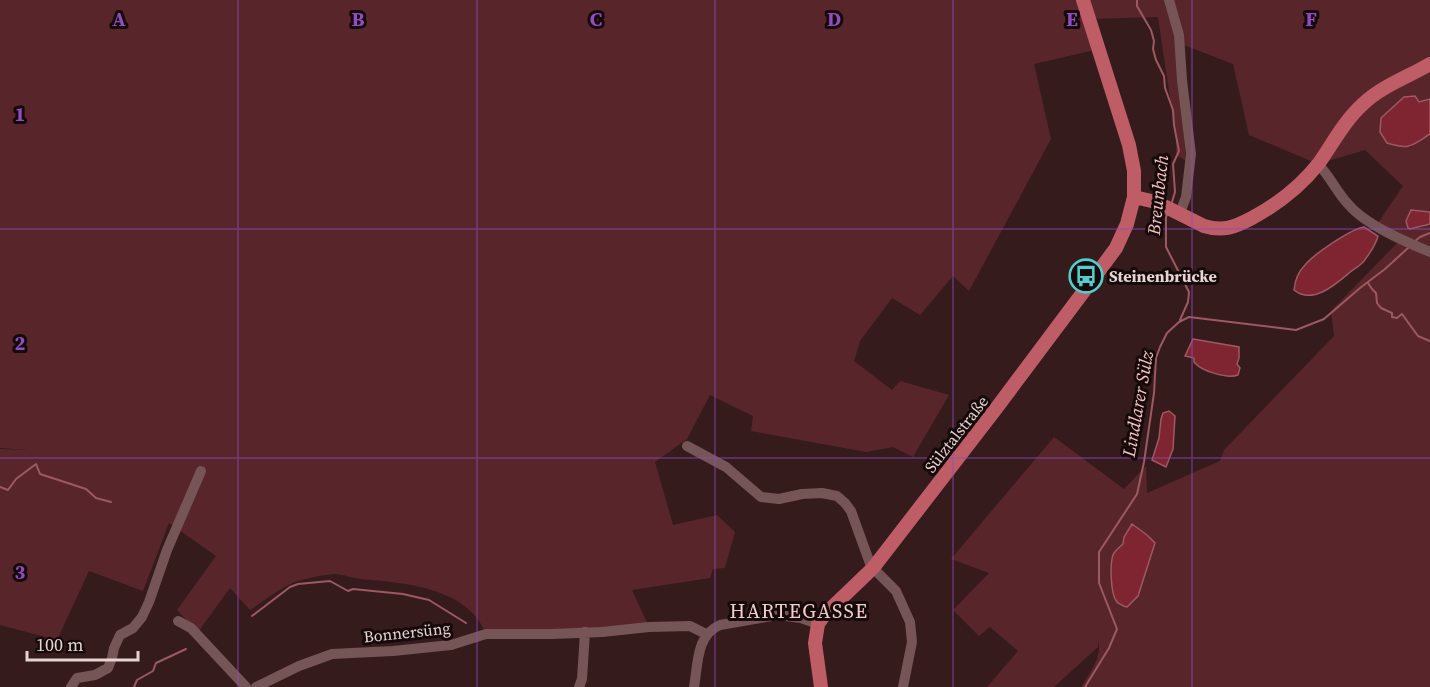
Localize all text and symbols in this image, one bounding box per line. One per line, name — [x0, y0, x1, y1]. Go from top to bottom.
text: A — [112, 5, 126, 33]
text: B — [351, 5, 365, 33]
text: C — [590, 5, 602, 33]
text: D — [827, 5, 841, 33]
text: E — [1066, 5, 1078, 33]
text: F — [1305, 5, 1317, 33]
text: 1 — [15, 100, 25, 128]
water label: Breunbach — [1141, 153, 1174, 237]
bus stop icon: Steinenbrücke — [1068, 258, 1104, 294]
place label: Steinenbrücke — [1109, 265, 1217, 287]
text: 2 — [15, 329, 26, 357]
water label: Lindlarer Sülz — [1116, 348, 1159, 460]
street label: Sülztalstraße — [919, 391, 993, 477]
text: 3 — [15, 558, 26, 586]
district label: HARTEGASSE — [729, 597, 869, 625]
street label: Bonnersüng — [362, 616, 452, 648]
scale bar — [27, 624, 138, 662]
text: 100 m — [36, 632, 83, 657]

